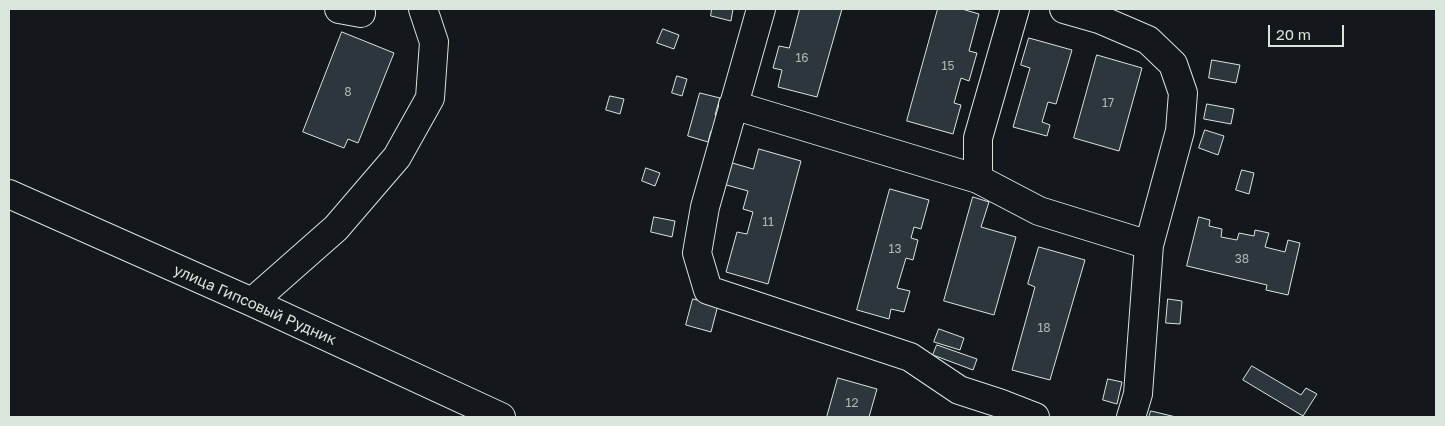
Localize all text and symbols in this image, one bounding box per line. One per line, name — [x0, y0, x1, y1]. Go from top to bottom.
scale bar — [1270, 15, 1346, 47]
text: 20 m — [1276, 25, 1311, 43]
house number: 16 — [795, 51, 809, 65]
house number: 15 — [942, 59, 954, 73]
house number: 8 — [344, 85, 352, 99]
house number: 17 — [1102, 96, 1114, 110]
house number: 11 — [762, 215, 774, 229]
house number: 13 — [889, 242, 901, 256]
house number: 38 — [1235, 252, 1249, 266]
street label: улица Гипсовый Рудник — [171, 261, 339, 349]
house number: 18 — [1037, 321, 1051, 335]
house number: 12 — [846, 396, 858, 410]

